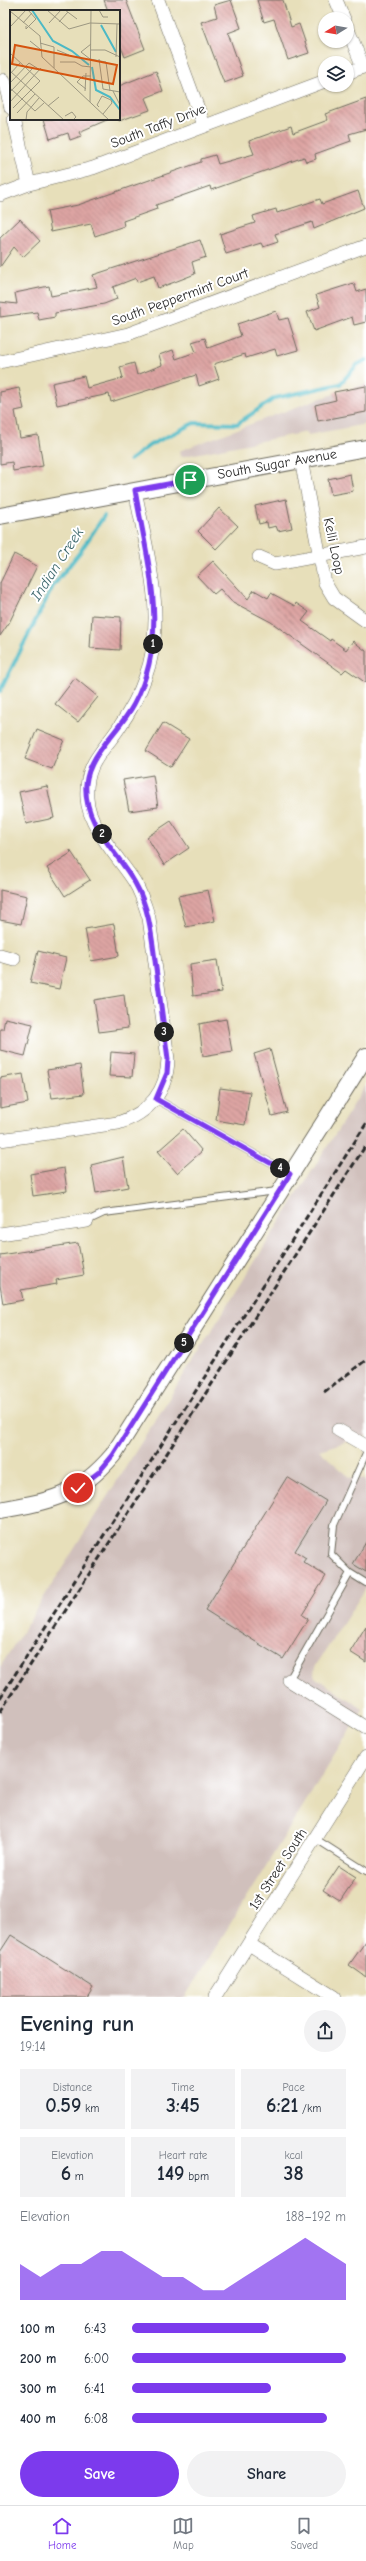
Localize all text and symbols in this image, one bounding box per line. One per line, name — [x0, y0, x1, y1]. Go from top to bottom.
inset map — [10, 10, 120, 120]
north arrow — [318, 12, 354, 48]
map controls — [318, 12, 354, 92]
button: layers — [318, 56, 354, 92]
street label: South Taffy Drive — [108, 100, 208, 152]
street label: South Peppermint Court — [109, 264, 252, 330]
street label: South Sugar Avenue — [216, 445, 338, 483]
pin — [173, 463, 207, 497]
icon: arrive — [179, 469, 201, 491]
street label: Kelli Loop — [320, 516, 348, 576]
water label: Indian Creek — [26, 523, 88, 605]
pin: 1 — [143, 634, 163, 654]
text: 1 — [151, 637, 155, 650]
pin: 2 — [92, 824, 112, 844]
text: 2 — [99, 827, 105, 840]
pin: 3 — [154, 1022, 174, 1042]
text: 3 — [161, 1025, 167, 1038]
pin: 4 — [270, 1158, 290, 1178]
text: 4 — [277, 1161, 283, 1174]
pin: 5 — [174, 1333, 194, 1353]
text: 5 — [181, 1336, 187, 1349]
pin — [61, 1471, 95, 1505]
icon: check — [67, 1477, 89, 1499]
street label: 1st Street South — [245, 1825, 311, 1913]
button: share — [304, 2010, 346, 2052]
text: Evening run — [20, 2011, 134, 2037]
text: 19:14 — [20, 2039, 46, 2054]
text: Distance — [53, 2081, 92, 2094]
text: Time — [172, 2081, 194, 2094]
text: Pace — [283, 2081, 305, 2094]
text: 0.59 — [45, 2094, 81, 2117]
text: 3:45 — [166, 2094, 200, 2117]
text: 6:21 — [266, 2094, 298, 2117]
text: km — [81, 2102, 99, 2115]
text: /km — [298, 2102, 321, 2115]
text: Elevation — [51, 2149, 93, 2162]
text: Heart rate — [159, 2149, 207, 2162]
text: kcal — [284, 2149, 303, 2162]
text: 6 — [61, 2162, 71, 2185]
text: 149 — [157, 2162, 184, 2185]
text: 38 — [284, 2162, 304, 2185]
text: m — [71, 2170, 84, 2183]
text: bpm — [184, 2170, 209, 2183]
text: Elevation — [20, 2209, 70, 2224]
text: 188–192 m — [286, 2209, 346, 2224]
text: 100 m — [20, 2321, 55, 2336]
text: 6:43 — [84, 2321, 106, 2336]
text: 200 m — [20, 2351, 56, 2366]
text: 6:00 — [84, 2351, 109, 2366]
text: 300 m — [20, 2381, 56, 2396]
text: 6:41 — [84, 2381, 105, 2396]
text: 400 m — [20, 2411, 56, 2426]
text: 6:08 — [84, 2411, 108, 2426]
button: Save — [20, 2451, 179, 2497]
button: Share — [187, 2451, 346, 2497]
tab: Home — [48, 2515, 76, 2552]
tab: Map — [172, 2515, 194, 2552]
tab: Saved — [291, 2515, 318, 2552]

